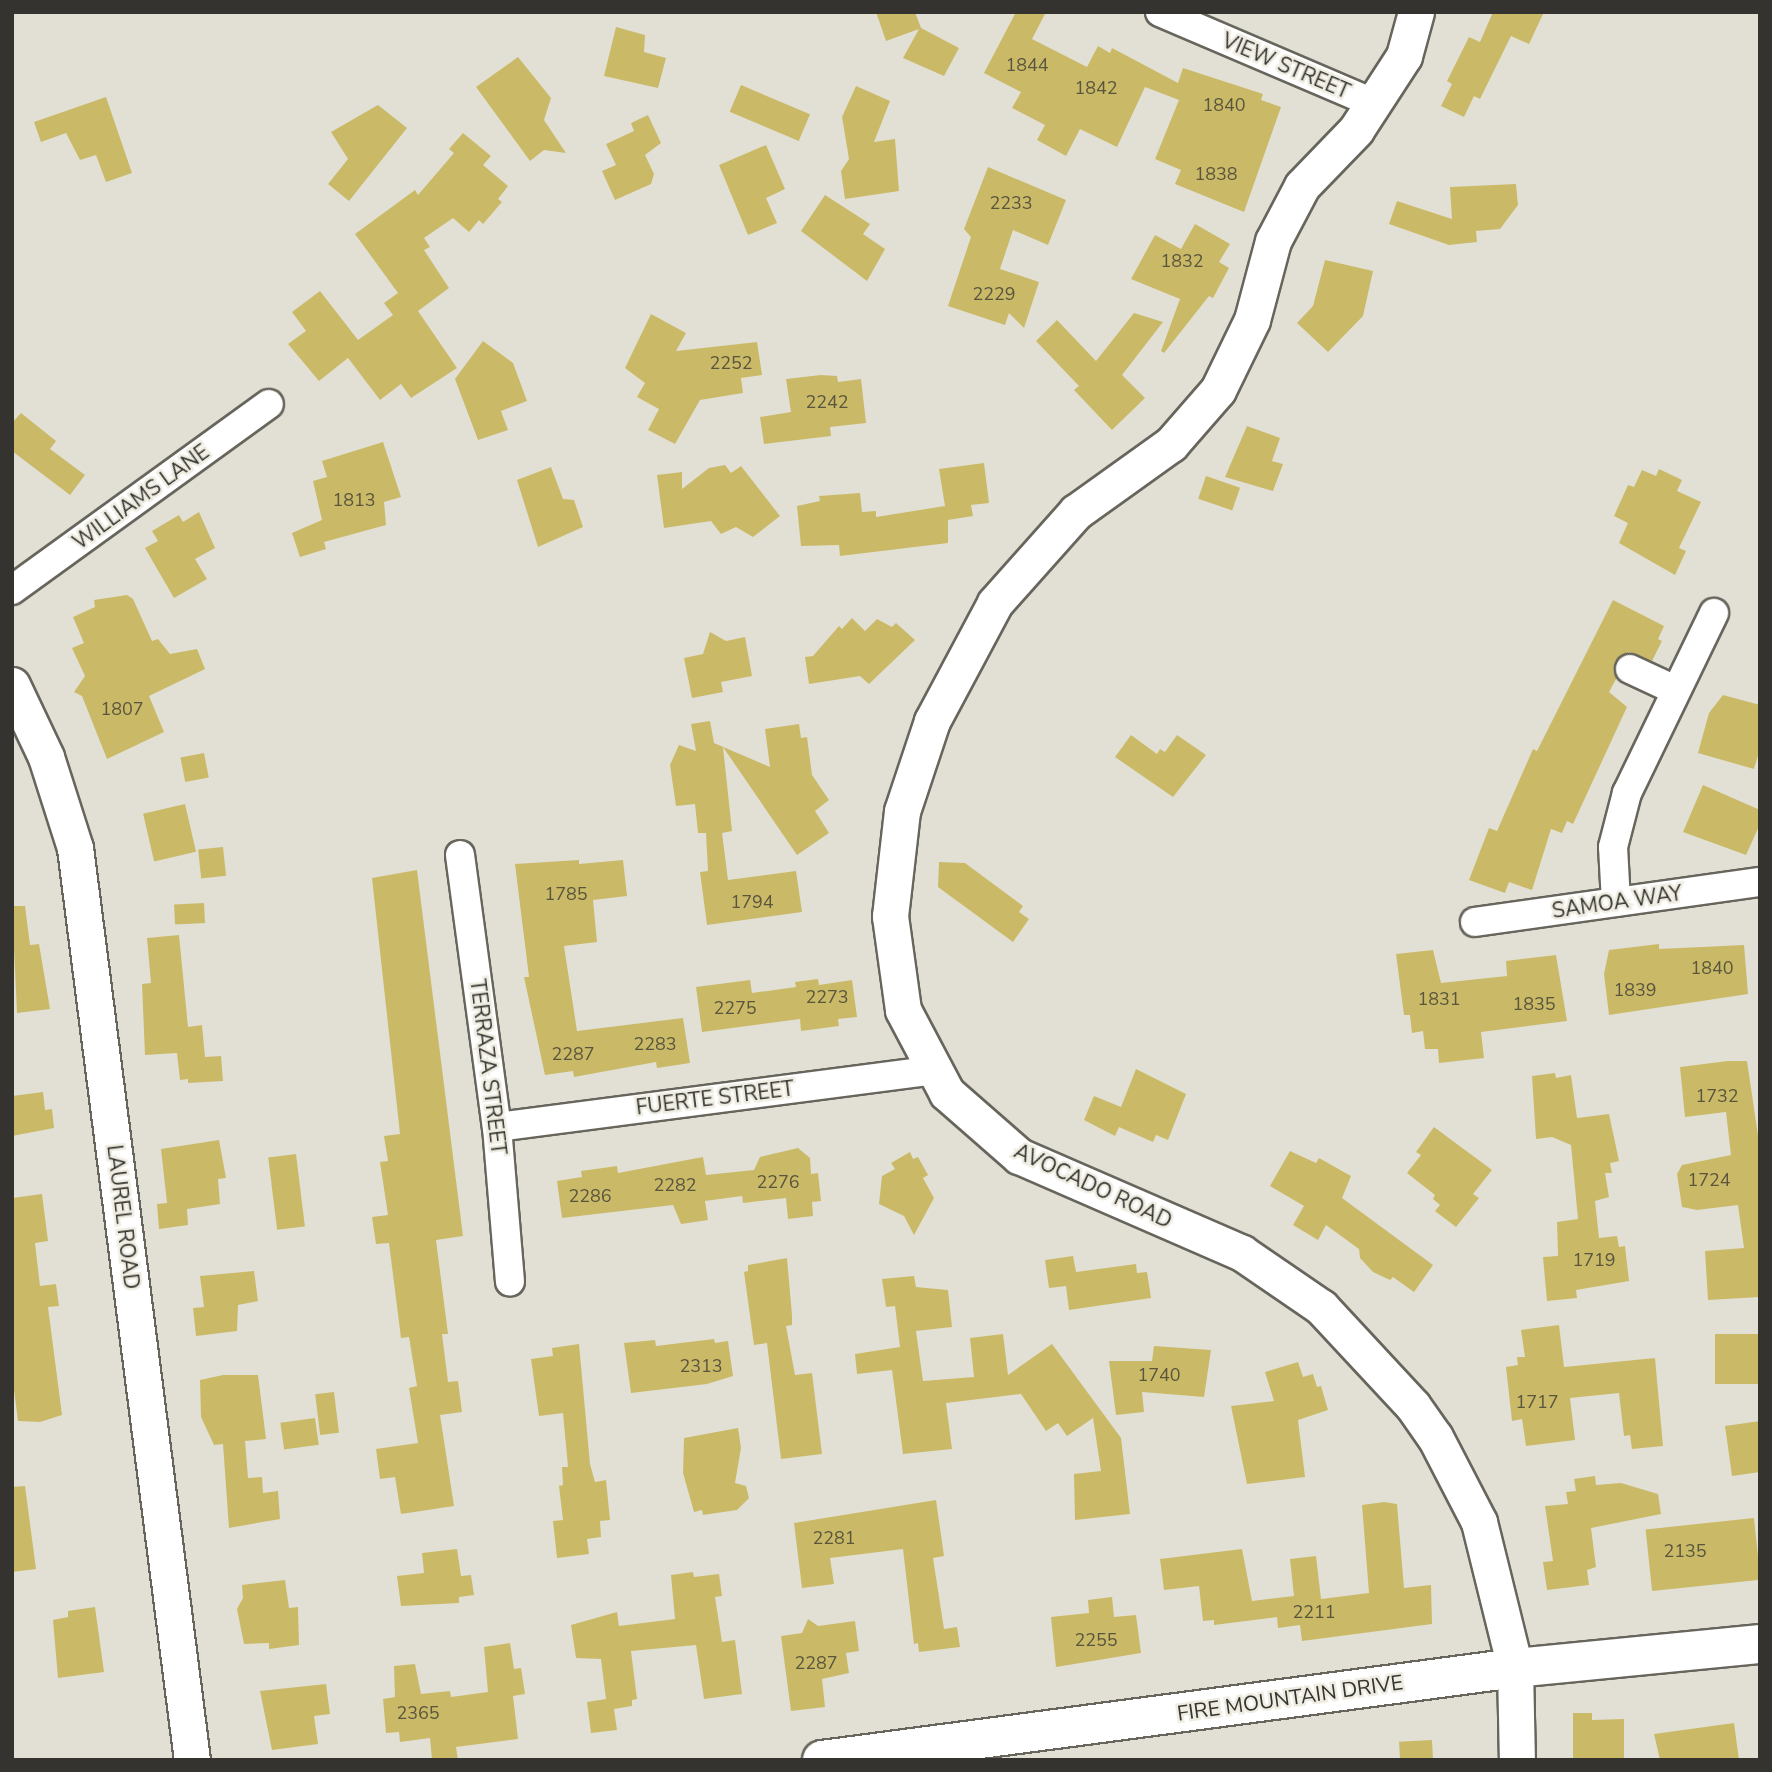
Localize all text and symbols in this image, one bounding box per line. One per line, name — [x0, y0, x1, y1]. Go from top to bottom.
street label: VIEW STREET — [1218, 28, 1354, 104]
house number: 1844 — [1005, 54, 1049, 76]
house number: 1842 — [1074, 77, 1118, 99]
house number: 1840 — [1202, 94, 1246, 116]
house number: 1838 — [1194, 163, 1238, 185]
house number: 2233 — [989, 192, 1033, 214]
house number: 1832 — [1160, 250, 1204, 272]
house number: 2229 — [972, 283, 1016, 305]
house number: 2252 — [709, 352, 753, 374]
house number: 2242 — [805, 391, 849, 413]
street label: WILLIAMS LANE — [68, 439, 214, 555]
house number: 1813 — [332, 489, 376, 511]
house number: 1807 — [100, 698, 144, 720]
street label: SAMOA WAY — [1550, 880, 1684, 924]
house number: 1785 — [544, 883, 588, 905]
house number: 1794 — [730, 891, 774, 913]
house number: 1840 — [1690, 957, 1734, 979]
street label: TERRAZA STREET — [465, 978, 511, 1156]
house number: 1839 — [1613, 979, 1657, 1001]
house number: 2273 — [805, 986, 849, 1008]
house number: 1831 — [1417, 988, 1461, 1010]
house number: 1835 — [1512, 993, 1556, 1015]
house number: 2275 — [713, 997, 757, 1019]
house number: 2283 — [633, 1033, 677, 1055]
house number: 2287 — [551, 1043, 595, 1065]
street label: FUERTE STREET — [635, 1076, 795, 1120]
house number: 1732 — [1695, 1085, 1739, 1107]
street label: AVOCADO ROAD — [1010, 1138, 1176, 1234]
street label: LAUREL ROAD — [102, 1143, 144, 1291]
house number: 1724 — [1687, 1169, 1731, 1191]
house number: 2276 — [756, 1171, 800, 1193]
house number: 2282 — [653, 1174, 697, 1196]
house number: 2286 — [568, 1185, 612, 1207]
house number: 1719 — [1572, 1249, 1616, 1271]
house number: 2313 — [679, 1355, 723, 1377]
house number: 1740 — [1137, 1364, 1181, 1386]
house number: 1717 — [1515, 1391, 1559, 1413]
house number: 2281 — [812, 1527, 856, 1549]
house number: 2135 — [1663, 1540, 1707, 1562]
house number: 2211 — [1292, 1601, 1336, 1623]
house number: 2255 — [1074, 1629, 1118, 1651]
house number: 2287 — [794, 1652, 838, 1674]
street label: FIRE MOUNTAIN DRIVE — [1175, 1670, 1405, 1726]
house number: 2365 — [396, 1702, 440, 1724]

